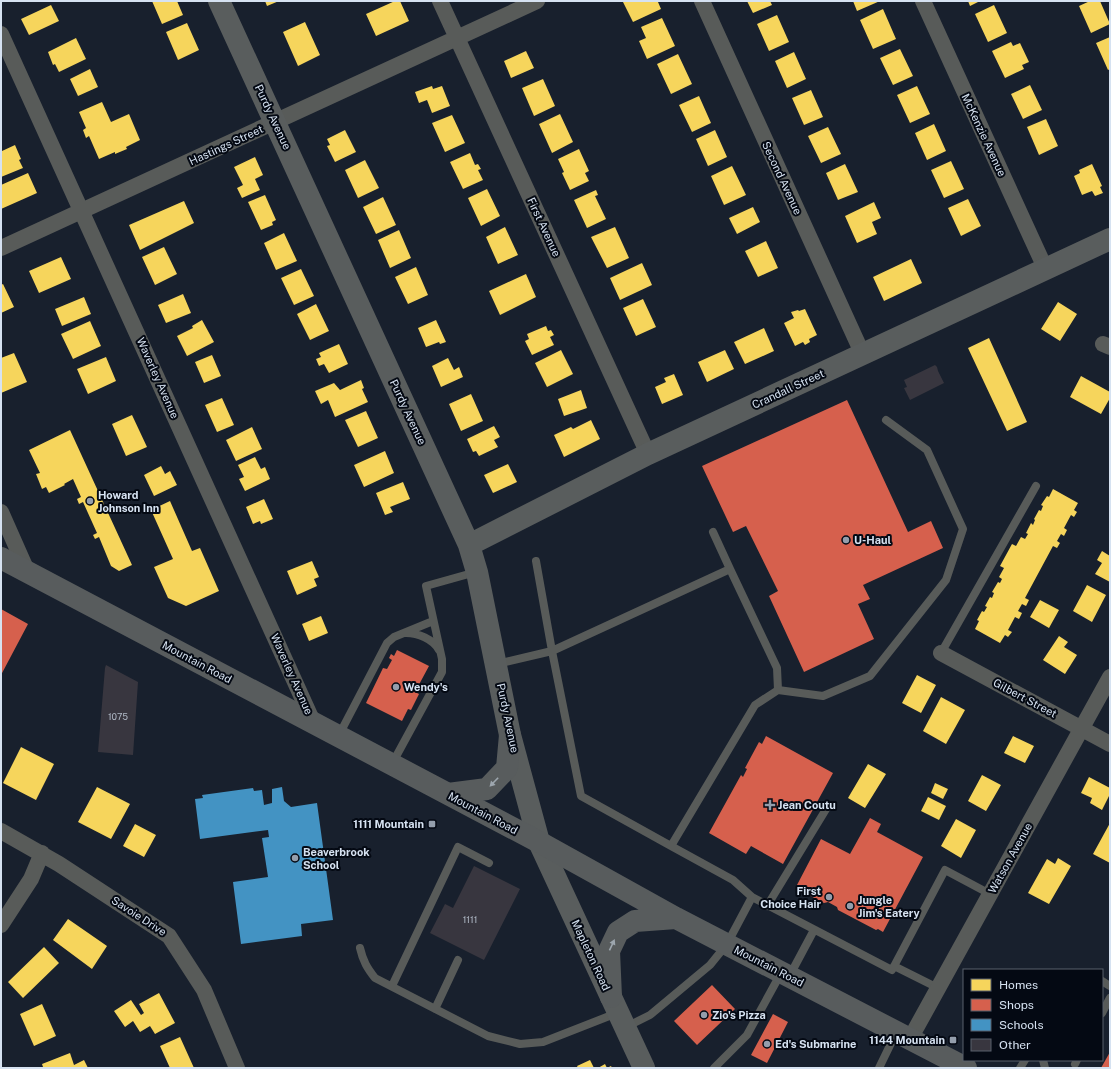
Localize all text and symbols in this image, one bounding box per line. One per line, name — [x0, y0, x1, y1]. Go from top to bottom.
street label: Purdy Avenue — [253, 83, 293, 151]
street label: McKenzie Avenue — [960, 92, 1008, 178]
street label: Hastings Street — [187, 123, 265, 167]
street label: Second Avenue — [760, 140, 804, 216]
street label: First Avenue — [525, 196, 563, 258]
street label: Waverley Avenue — [135, 336, 181, 420]
street label: Crandall Street — [750, 367, 826, 411]
street label: Purdy Avenue — [388, 378, 428, 446]
place label: Howard Johnson Inn — [98, 489, 159, 514]
marker: Howard Johnson Inn — [85, 496, 95, 506]
place label: U-Haul — [854, 534, 892, 546]
marker: U-Haul — [841, 535, 851, 545]
street label: Waverley Avenue — [269, 632, 315, 716]
street label: Mountain Road — [160, 639, 234, 685]
street label: Gilbert Street — [991, 676, 1059, 720]
place label: Wendy's — [404, 681, 448, 693]
marker: Wendy's — [391, 682, 401, 692]
street label: Purdy Avenue — [495, 682, 521, 754]
house number: 1075 — [108, 711, 128, 722]
one-way arrow — [489, 777, 498, 787]
street label: Mountain Road — [446, 790, 520, 836]
place label: Jean Coutu — [778, 799, 836, 811]
marker: Jean Coutu — [765, 800, 775, 810]
place label: 1111 Mountain — [353, 818, 424, 830]
marker: 1111 Mountain — [427, 819, 437, 829]
street label: Watson Avenue — [986, 821, 1034, 895]
place label: Beaverbrook School — [303, 846, 370, 871]
marker: Beaverbrook School — [290, 853, 300, 863]
place label: First Choice Hair — [760, 885, 821, 910]
marker: First Choice Hair — [824, 892, 834, 902]
street label: Savoie Drive — [109, 894, 169, 938]
place label: Jungle Jim's Eatery — [858, 894, 920, 919]
marker: Jungle Jim's Eatery — [845, 901, 855, 911]
house number: 1111 — [463, 914, 477, 925]
street label: Mapleton Road — [569, 918, 613, 992]
one-way arrow — [609, 939, 615, 950]
street label: Mountain Road — [732, 943, 806, 989]
legend — [963, 969, 1103, 1061]
text: Homes — [999, 978, 1038, 992]
text: Shops — [999, 998, 1034, 1012]
place label: Zio's Pizza — [712, 1009, 766, 1021]
marker: Zio's Pizza — [699, 1010, 709, 1020]
text: Schools — [999, 1018, 1044, 1032]
place label: 1144 Mountain — [869, 1034, 945, 1046]
marker: 1144 Mountain — [948, 1035, 958, 1045]
place label: Ed's Submarine — [775, 1038, 856, 1050]
text: Other — [999, 1038, 1031, 1052]
marker: Ed's Submarine — [762, 1039, 772, 1049]

